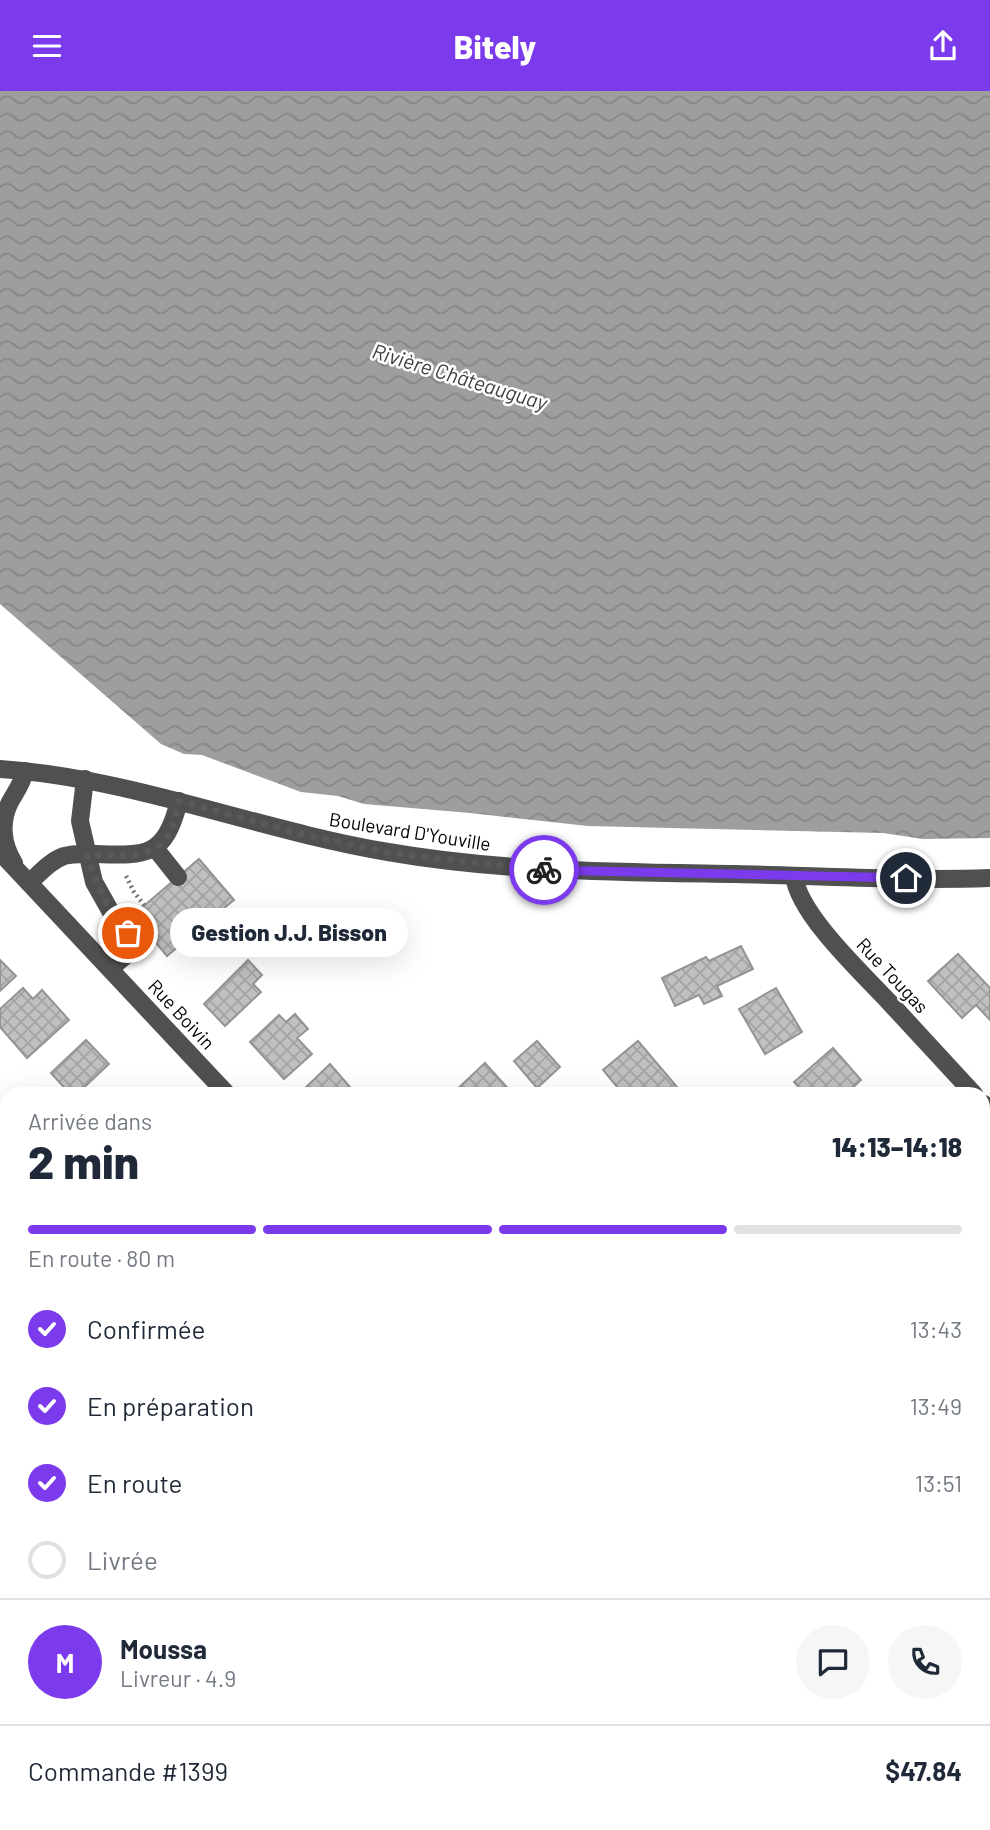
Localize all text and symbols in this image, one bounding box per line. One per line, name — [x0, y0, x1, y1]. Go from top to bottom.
icon: menu — [28, 27, 66, 65]
text: Bitely — [454, 27, 536, 65]
icon: share — [924, 27, 962, 65]
water label: Rivière Châteauguay — [369, 337, 551, 415]
street label: Boulevard D'Youville — [328, 807, 492, 855]
courier — [509, 835, 579, 905]
pin — [876, 848, 936, 908]
icon: bike — [525, 851, 563, 889]
icon: home — [887, 859, 925, 897]
pin — [98, 903, 158, 963]
callout: Gestion J.J. Bisson — [170, 909, 408, 957]
icon: bag — [109, 914, 147, 952]
text: Gestion J.J. Bisson — [191, 918, 387, 946]
street label: Rue Tougas — [852, 932, 934, 1018]
street label: Rue Boivin — [144, 974, 220, 1054]
text: Arrivée dans — [28, 1107, 152, 1135]
text: 14:13–14:18 — [832, 1131, 962, 1162]
text: 2 min — [28, 1133, 139, 1188]
text: En route · 80 m — [28, 1244, 175, 1272]
icon: check — [28, 1310, 66, 1348]
text: Confirmée — [87, 1313, 205, 1344]
text: 13:43 — [910, 1315, 962, 1343]
icon: check — [28, 1387, 66, 1425]
text: En préparation — [87, 1390, 254, 1421]
text: 13:49 — [910, 1392, 962, 1420]
icon: check — [28, 1464, 66, 1502]
text: En route — [87, 1467, 182, 1498]
text: 13:51 — [915, 1469, 962, 1497]
text: Livrée — [87, 1544, 158, 1575]
button: chat — [796, 1625, 870, 1699]
button: phone — [888, 1625, 962, 1699]
text: Moussa — [120, 1633, 207, 1664]
text: M — [56, 1647, 74, 1678]
text: Livreur · 4.9 — [120, 1664, 236, 1692]
text: Commande #1399 — [28, 1755, 228, 1786]
text: $47.84 — [885, 1755, 962, 1786]

